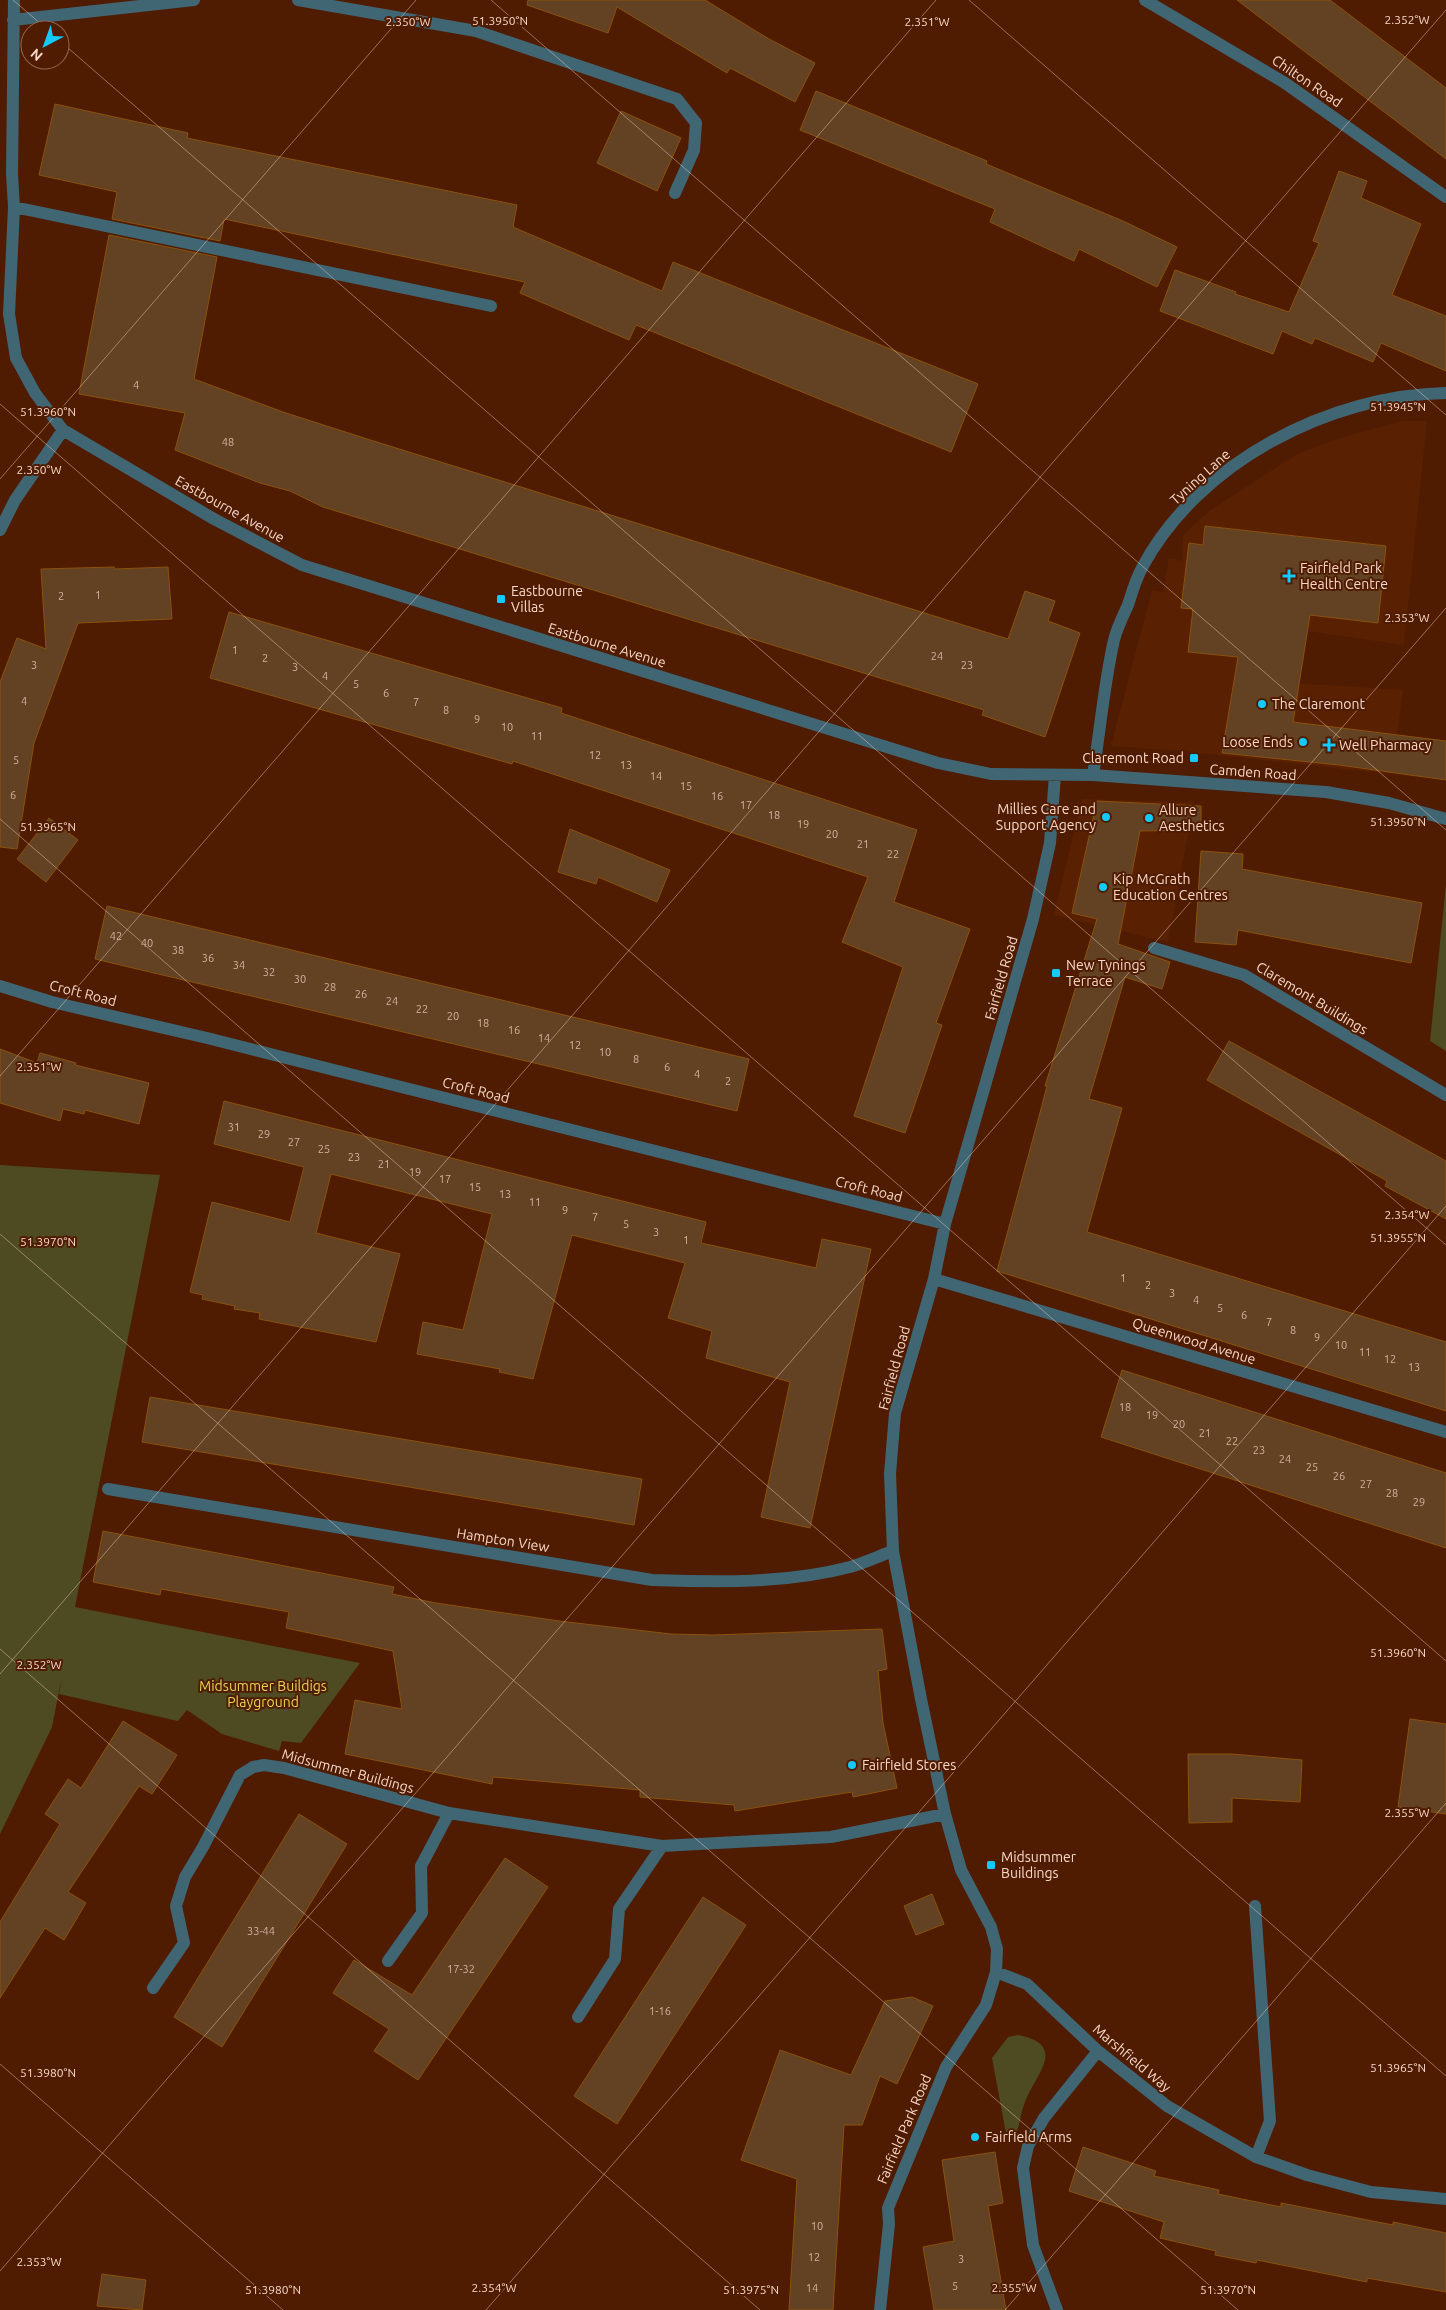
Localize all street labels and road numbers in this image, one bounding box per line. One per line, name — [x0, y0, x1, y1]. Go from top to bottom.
street label: Chilton Road — [1269, 52, 1345, 110]
street label: Tyning Lane — [1167, 446, 1233, 508]
street label: Eastbourne Avenue — [173, 472, 287, 546]
street label: Eastbourne Avenue — [546, 619, 668, 671]
street label: Camden Road — [1209, 761, 1297, 783]
street label: Fairfield Road — [981, 934, 1021, 1022]
street label: Claremont Buildings — [1253, 958, 1371, 1038]
street label: Croft Road — [48, 977, 118, 1009]
street label: Croft Road — [441, 1074, 511, 1106]
street label: Croft Road — [834, 1173, 904, 1205]
street label: Queenwood Avenue — [1130, 1315, 1258, 1367]
street label: Fairfield Road — [875, 1324, 913, 1412]
street label: Hampton View — [456, 1525, 551, 1555]
street label: Midsummer Buildings — [280, 1746, 416, 1796]
street label: Marshfield Way — [1090, 2021, 1174, 2095]
street label: Fairfield Park Road — [874, 2072, 934, 2186]

